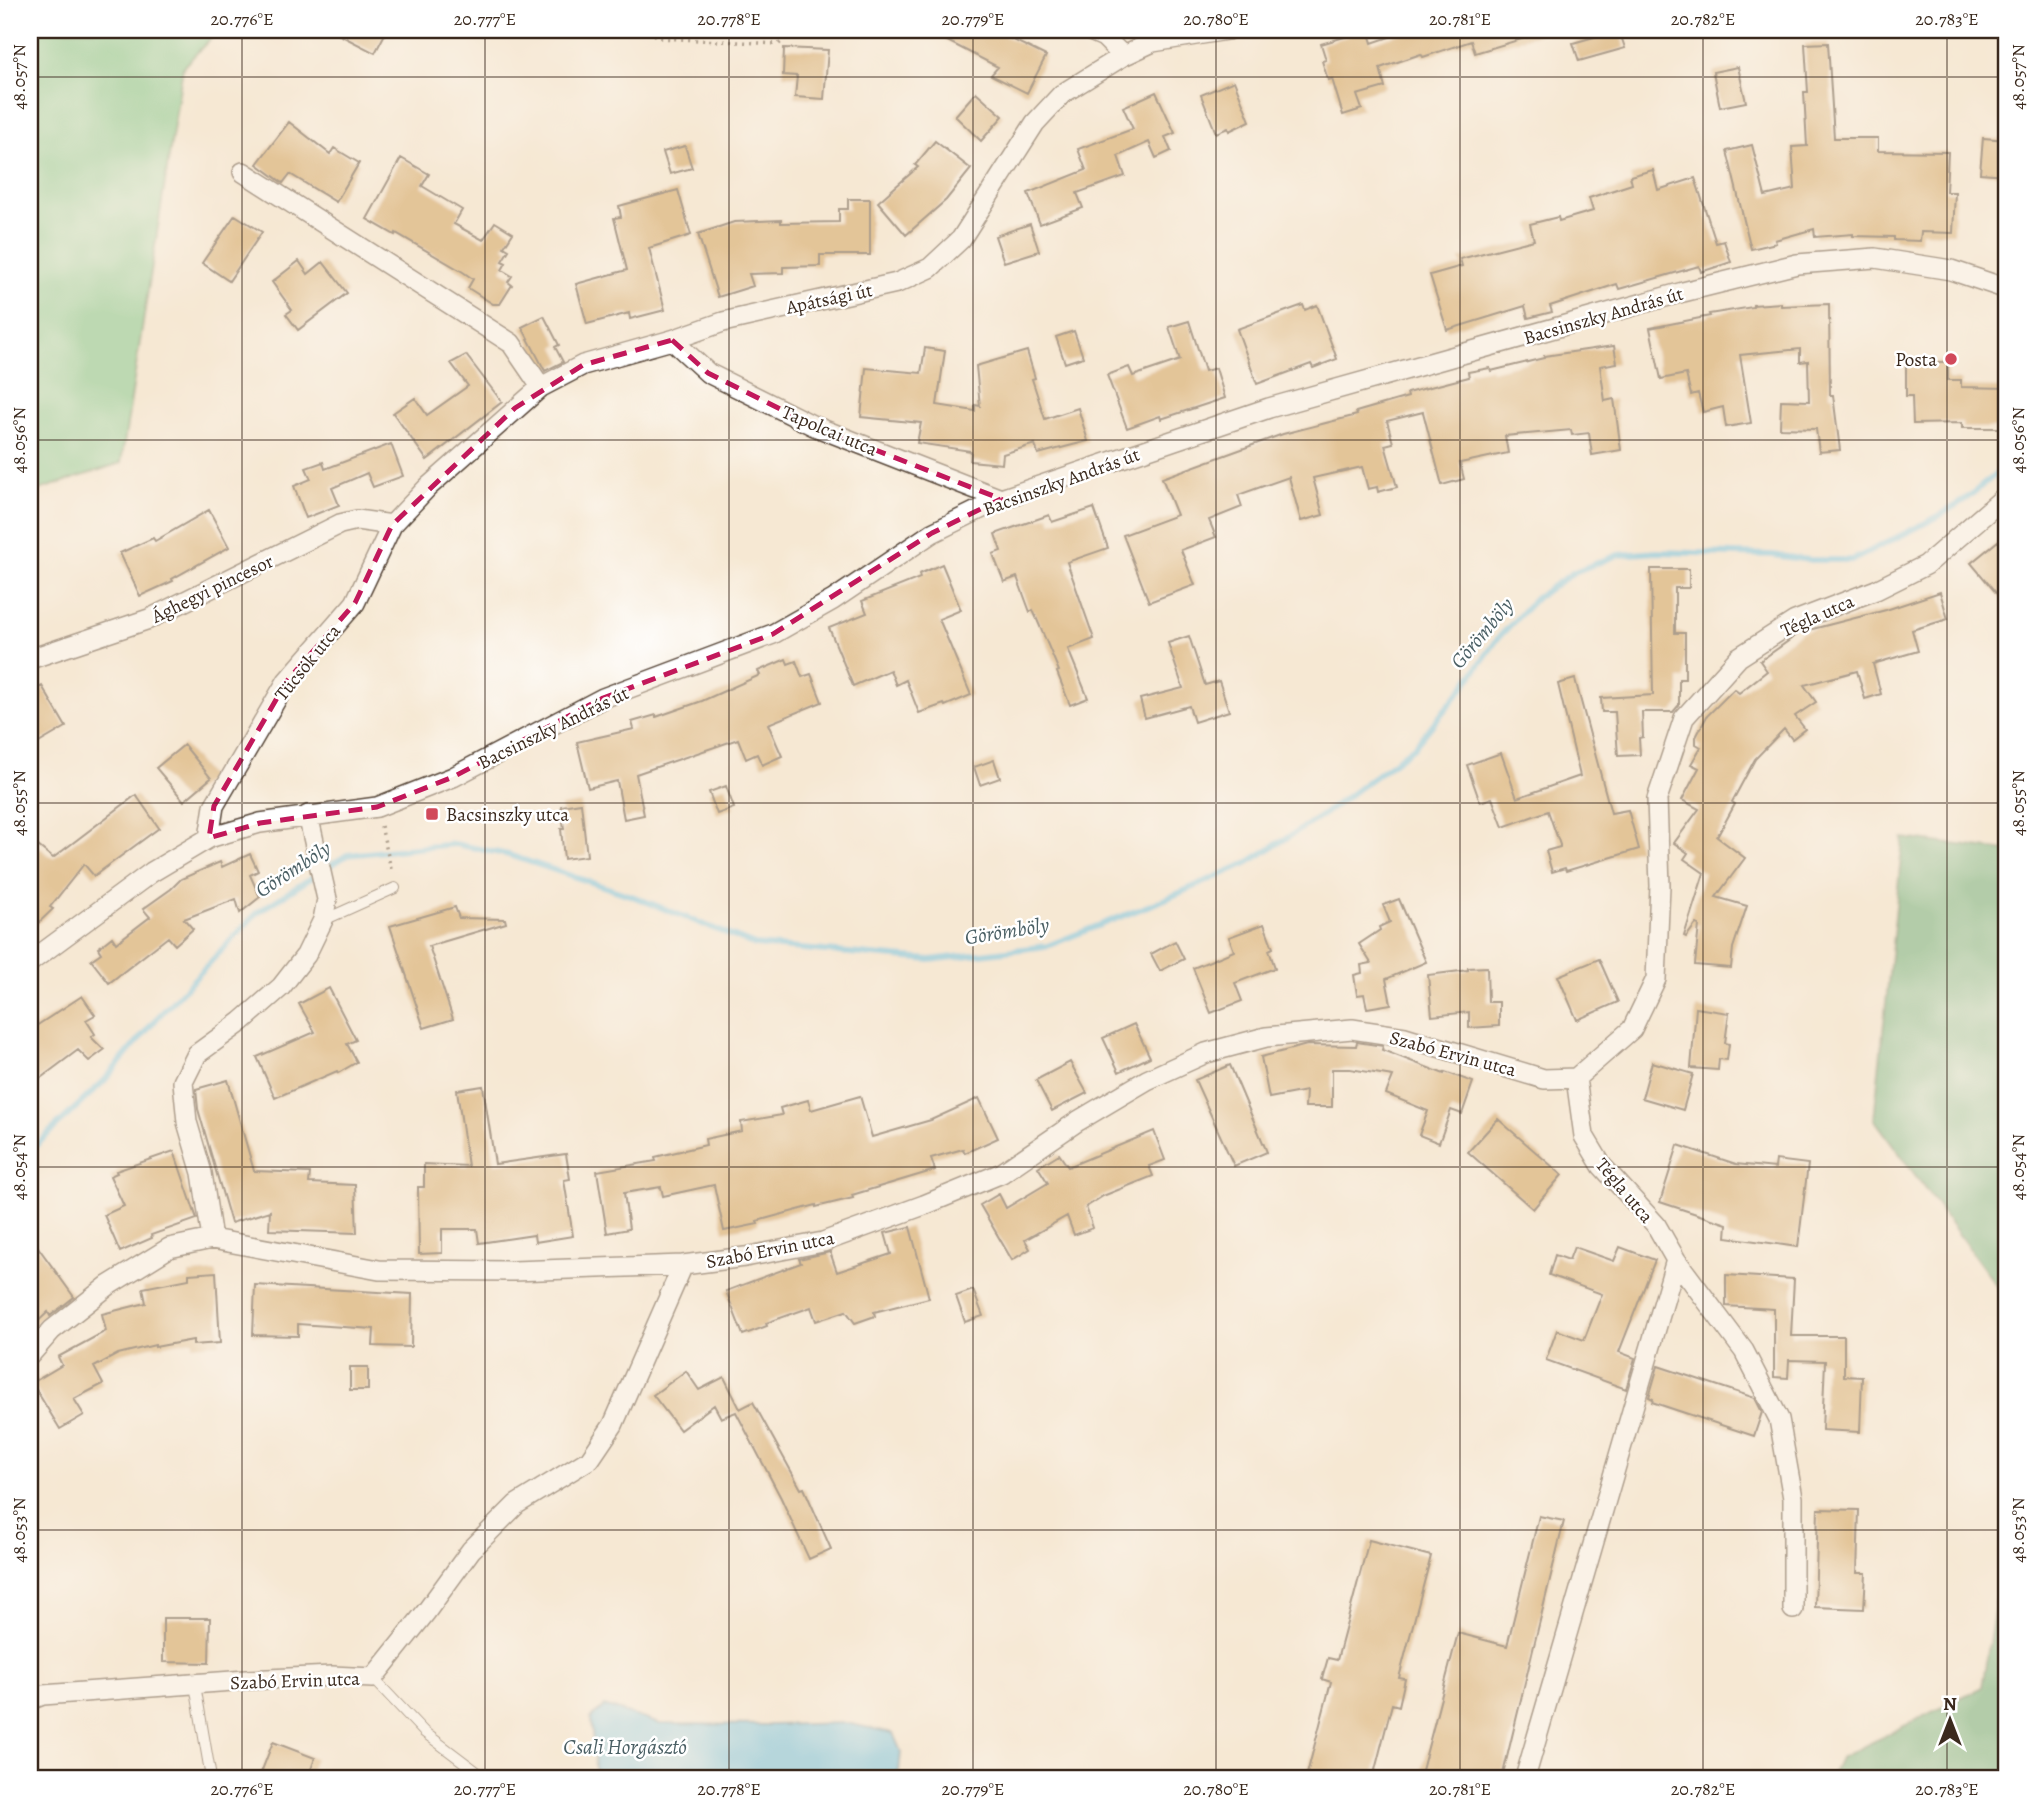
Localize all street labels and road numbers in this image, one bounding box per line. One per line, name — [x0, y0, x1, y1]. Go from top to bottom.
street label: Apátsági út — [783, 277, 875, 321]
street label: Bacsinszky András út — [1520, 281, 1686, 351]
street label: Tapolcai utca — [778, 399, 882, 463]
street label: Bacsinszky András út — [979, 442, 1143, 522]
street label: Ághegyi pincesor — [146, 548, 278, 630]
street label: Tégla utca — [1777, 588, 1858, 644]
street label: Tücsök utca — [269, 619, 347, 706]
street label: Bacsinszky András út — [474, 680, 633, 776]
street label: Szabó Ervin utca — [1387, 1025, 1519, 1083]
street label: Tégla utca — [1589, 1153, 1659, 1229]
street label: Szabó Ervin utca — [704, 1225, 837, 1275]
street label: Szabó Ervin utca — [230, 1666, 361, 1696]

